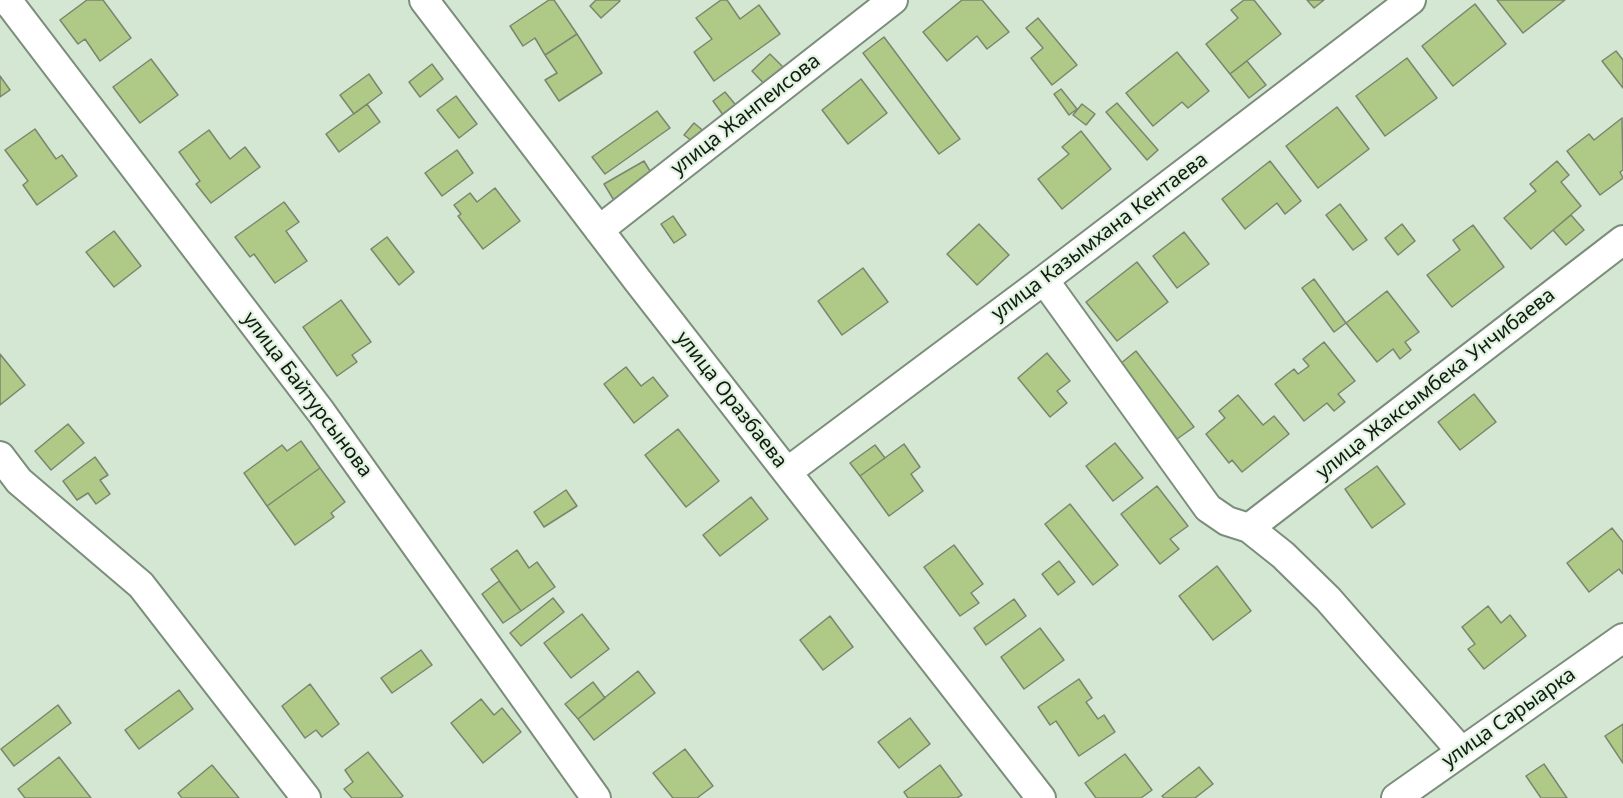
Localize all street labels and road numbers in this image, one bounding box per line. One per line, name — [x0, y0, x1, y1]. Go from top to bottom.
street label: улица Жанпеисова — [667, 49, 825, 181]
street label: улица Казымхана Кентаева — [987, 148, 1213, 326]
street label: улица Жаксымбека Унчибаева — [1312, 283, 1560, 485]
street label: улица Байтурсынова — [237, 308, 377, 482]
street label: улица Оразбаева — [670, 327, 792, 473]
street label: улица Сарыарка — [1437, 663, 1581, 773]

